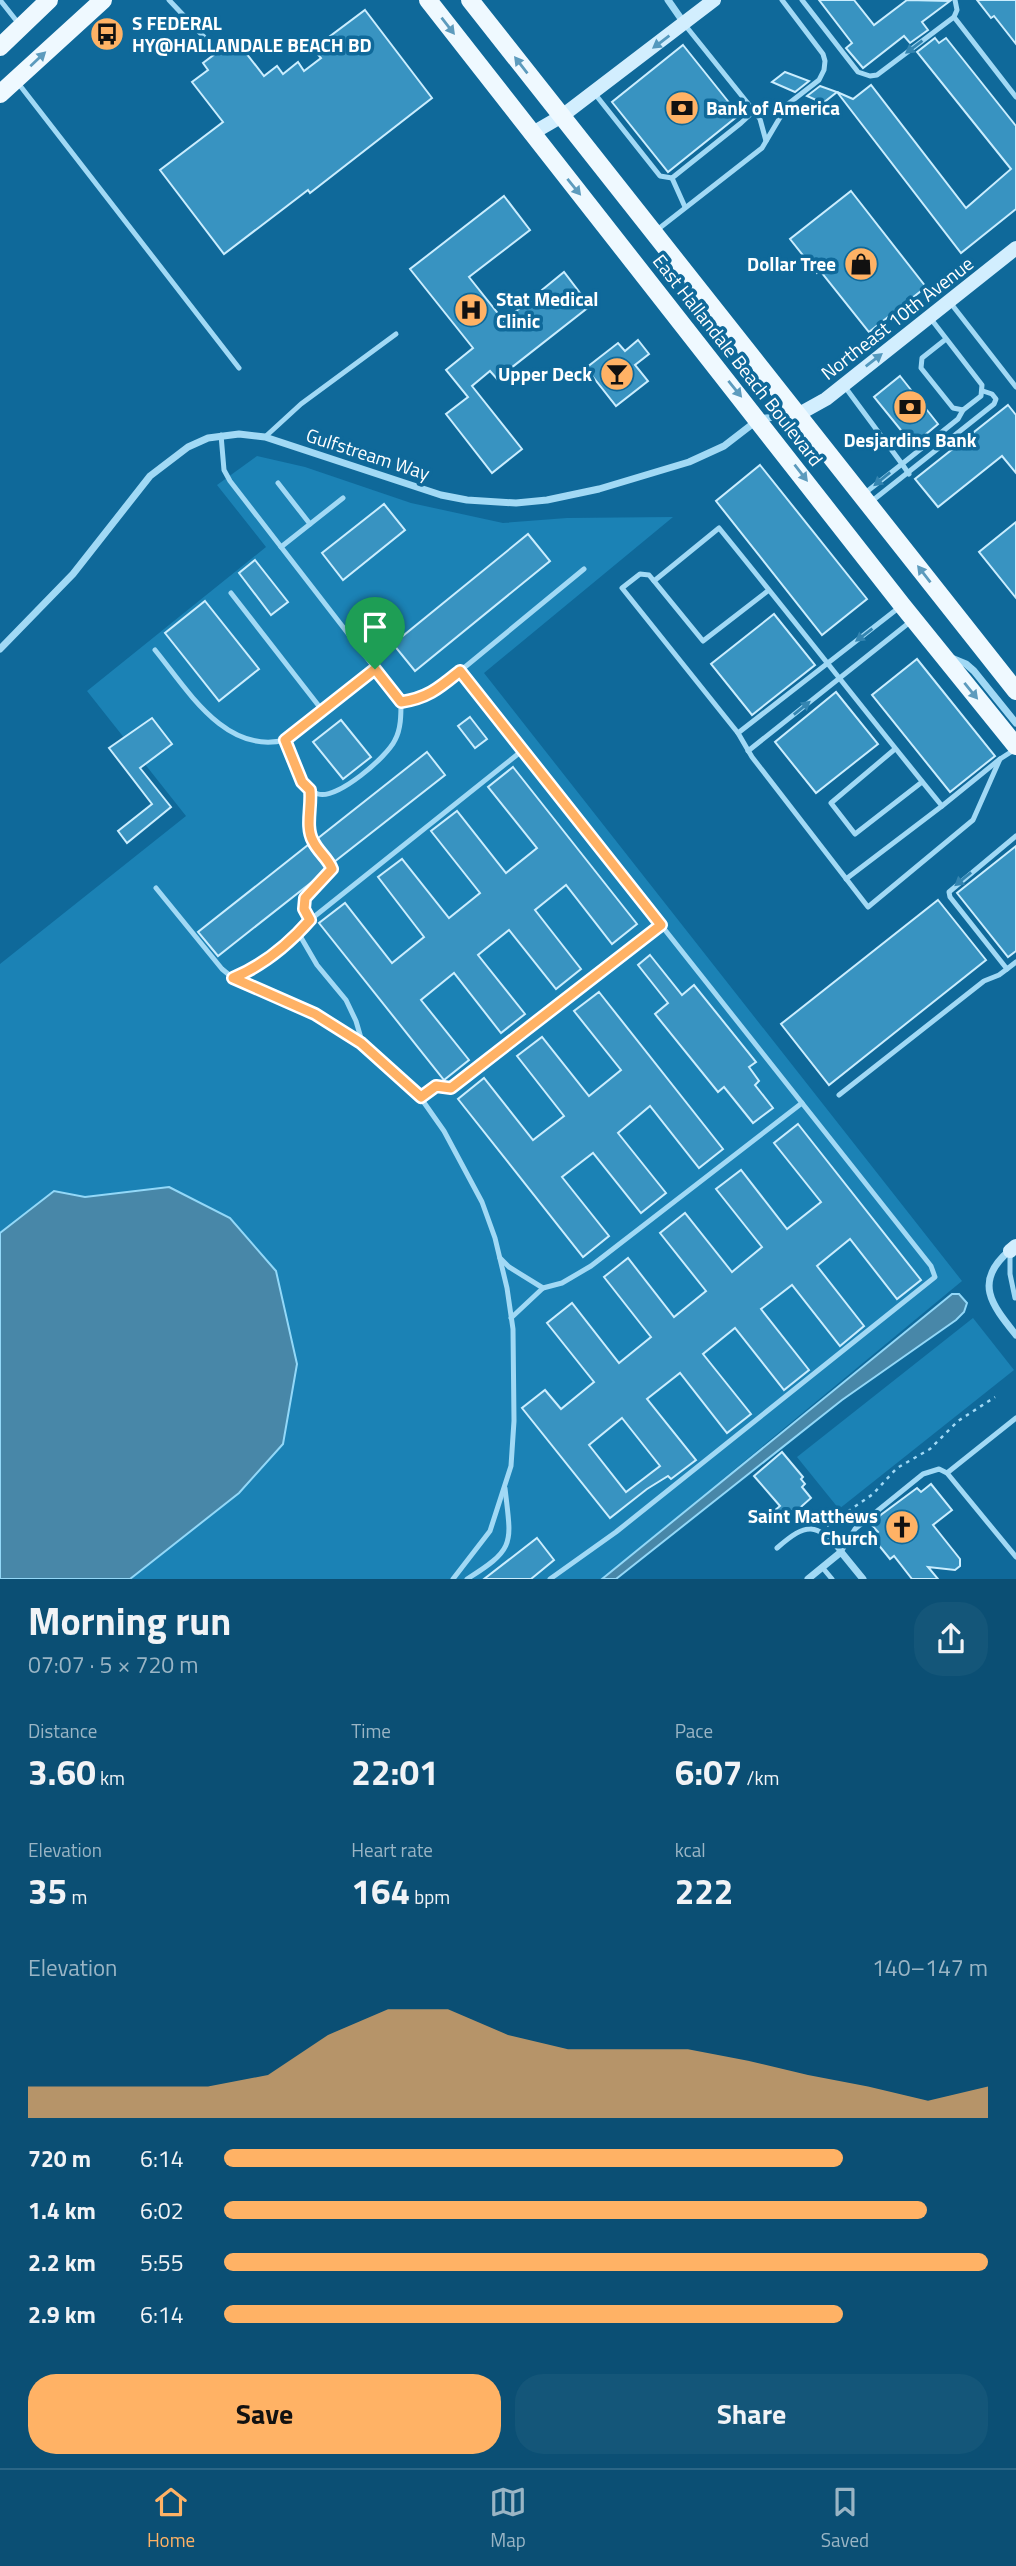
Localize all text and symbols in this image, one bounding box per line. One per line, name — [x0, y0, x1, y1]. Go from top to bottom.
place label: S FEDERAL HY@HALLANDALE BEACH BD — [132, 8, 372, 59]
bus stop icon: S FEDERAL HY@HALLANDALE BEACH BD — [88, 15, 126, 53]
one-way arrow — [441, 17, 455, 35]
one-way arrow — [652, 35, 670, 50]
one-way arrow — [905, 40, 923, 54]
one-way arrow — [29, 51, 47, 67]
one-way arrow — [515, 56, 529, 74]
bank icon: Bank of America — [663, 89, 701, 127]
place label: Bank of America — [706, 93, 840, 122]
one-way arrow — [566, 178, 581, 196]
shop icon: Dollar Tree — [842, 245, 880, 283]
street label: East Hallandale Beach Boulevard — [646, 247, 831, 472]
place label: Dollar Tree — [747, 249, 836, 278]
street label: Northeast 10th Avenue — [814, 249, 979, 387]
place label: Stat Medical Clinic — [496, 284, 599, 335]
hospital icon: Stat Medical Clinic — [452, 291, 490, 329]
one-way arrow — [866, 353, 883, 368]
bar icon: Upper Deck — [598, 355, 636, 393]
place label: Upper Deck — [498, 359, 592, 388]
one-way arrow — [727, 380, 742, 398]
bank icon: Desjardins Bank — [891, 388, 929, 426]
street label: Gulfstream Way — [302, 420, 434, 487]
place label: Desjardins Bank — [843, 425, 977, 454]
one-way arrow — [793, 464, 808, 482]
one-way arrow — [873, 471, 890, 486]
one-way arrow — [917, 565, 932, 583]
pin — [345, 597, 405, 669]
icon: arrive — [356, 608, 394, 646]
one-way arrow — [856, 627, 874, 642]
one-way arrow — [964, 682, 978, 700]
one-way arrow — [792, 701, 810, 716]
one-way arrow — [954, 871, 972, 886]
place label: Saint Matthews Church — [748, 1501, 878, 1552]
church icon: Saint Matthews Church — [883, 1508, 921, 1546]
text: Morning run — [28, 1592, 231, 1650]
button: share — [914, 1602, 988, 1676]
text: 07:07 · 5 × 720 m — [28, 1647, 198, 1682]
text: Distance — [28, 1716, 97, 1745]
text: Time — [351, 1716, 391, 1745]
text: Pace — [675, 1716, 713, 1745]
text: 3.60 — [28, 1745, 96, 1799]
text: 22:01 — [351, 1745, 439, 1799]
text: 6:07 — [675, 1745, 742, 1799]
text: km — [96, 1763, 125, 1792]
text: /km — [742, 1763, 779, 1792]
text: Elevation — [28, 1835, 102, 1864]
text: Heart rate — [351, 1835, 433, 1864]
text: kcal — [675, 1835, 706, 1864]
text: 35 — [28, 1864, 67, 1918]
text: 164 — [351, 1864, 410, 1918]
text: 222 — [675, 1864, 733, 1918]
text: m — [67, 1882, 87, 1911]
text: bpm — [410, 1882, 450, 1911]
text: Elevation — [28, 1950, 117, 1985]
text: 140–147 m — [872, 1950, 988, 1985]
text: 720 m — [28, 2141, 91, 2176]
text: 6:14 — [140, 2141, 184, 2176]
text: 1.4 km — [28, 2193, 96, 2228]
text: 6:02 — [140, 2193, 184, 2228]
text: 2.2 km — [28, 2245, 96, 2280]
text: 5:55 — [140, 2245, 184, 2280]
text: 2.9 km — [28, 2297, 96, 2332]
text: 6:14 — [140, 2297, 184, 2332]
button: Save — [28, 2374, 501, 2454]
button: Share — [515, 2374, 988, 2454]
tab: Home — [147, 2483, 195, 2554]
tab: Map — [489, 2483, 527, 2554]
tab: Saved — [821, 2483, 869, 2554]

